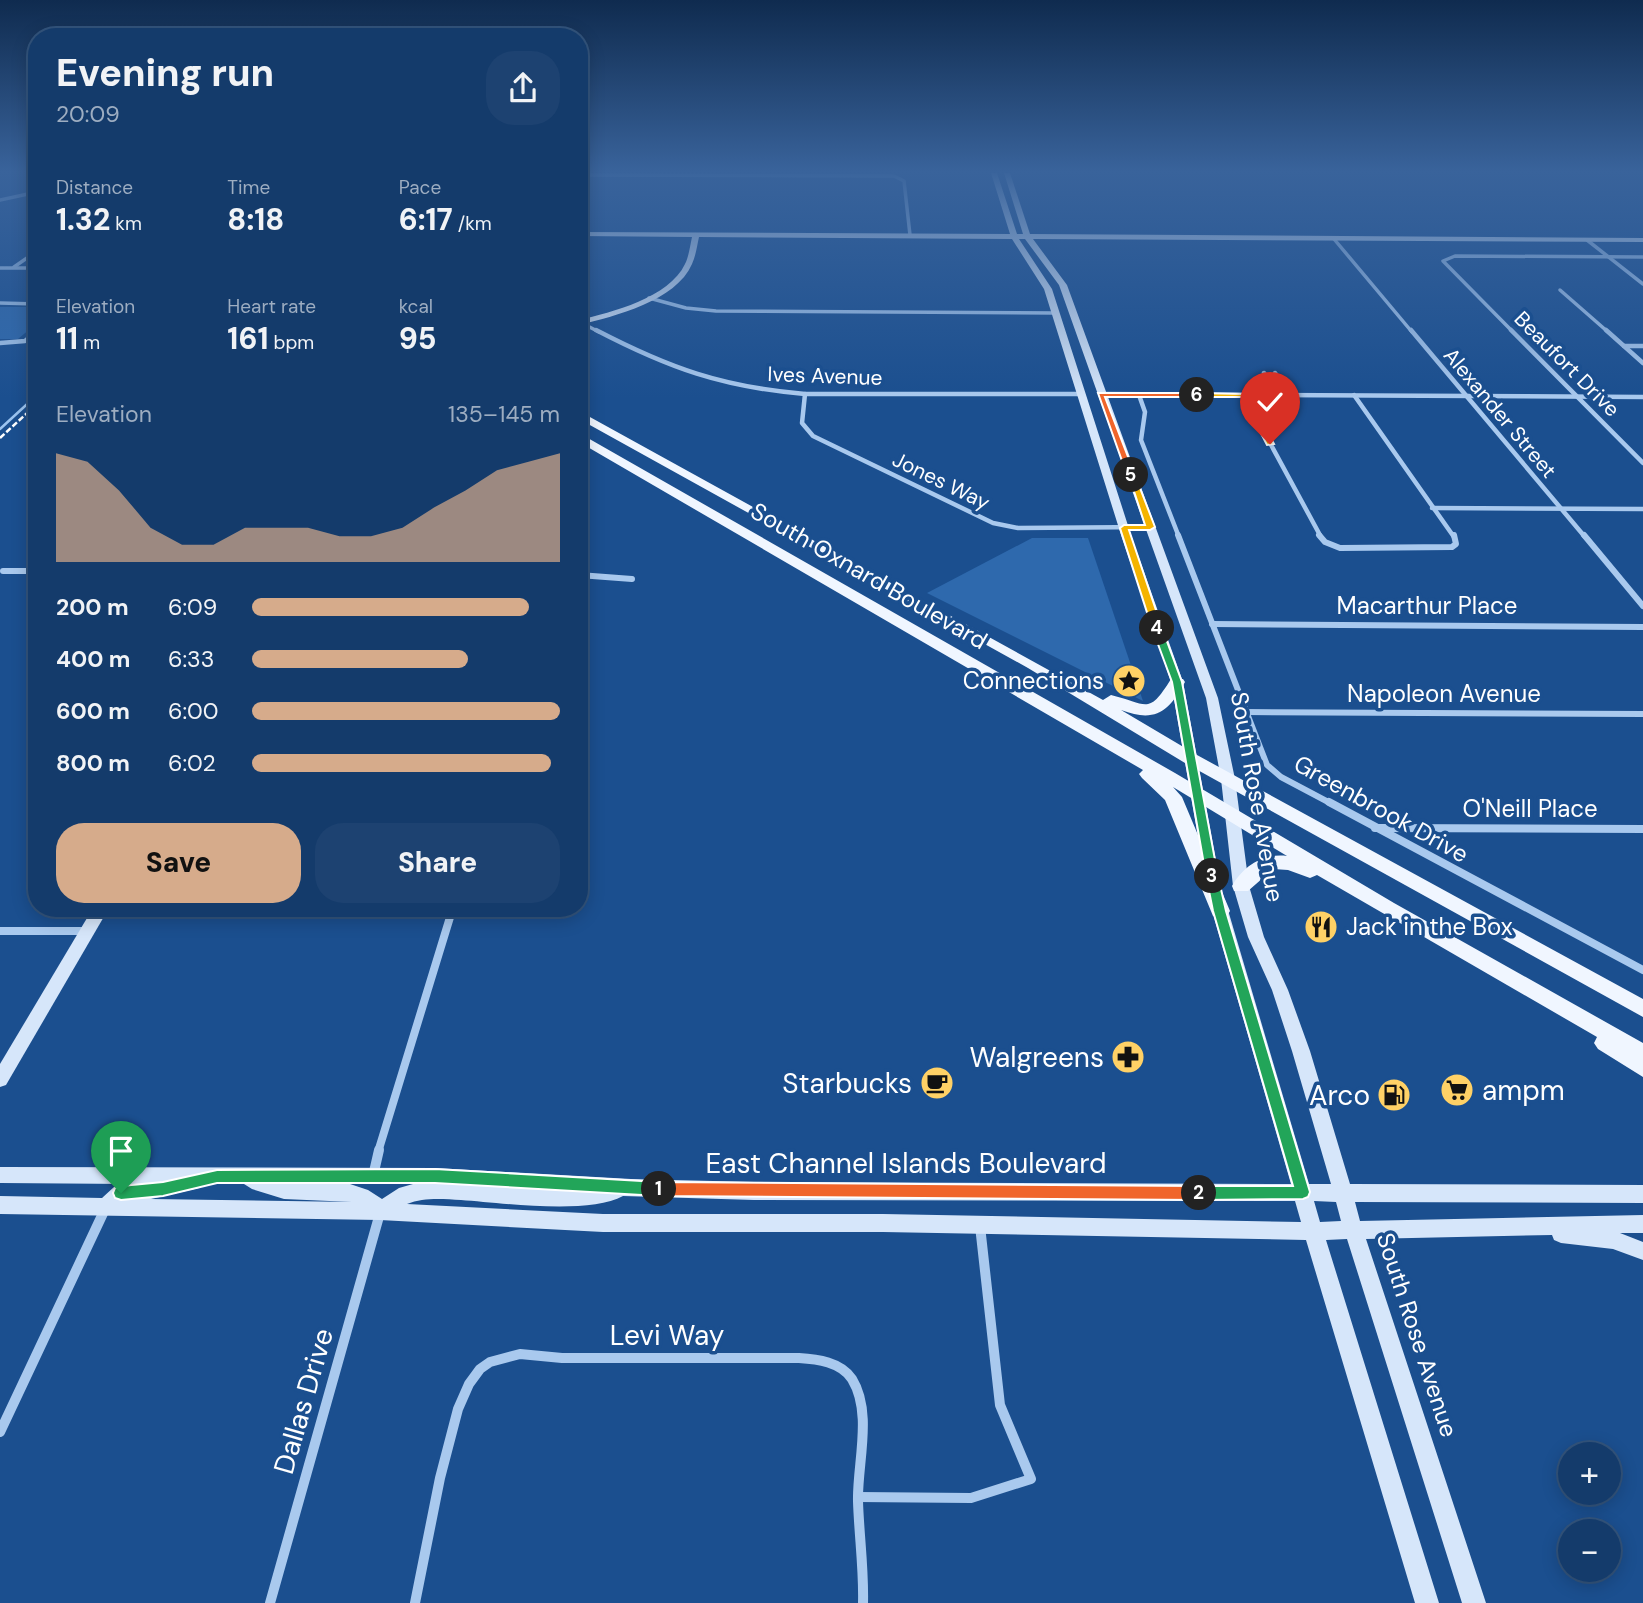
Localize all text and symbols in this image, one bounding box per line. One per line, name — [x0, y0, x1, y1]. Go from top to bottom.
text: Evening run — [56, 48, 274, 98]
button: share — [486, 51, 560, 125]
text: 20:09 — [56, 99, 120, 129]
text: Distance — [56, 175, 133, 200]
text: Time — [227, 175, 270, 200]
text: Pace — [399, 175, 441, 200]
text: 1.32 — [56, 200, 110, 239]
text: 8:18 — [227, 200, 284, 239]
text: 6:17 — [399, 200, 453, 239]
text: km — [110, 211, 142, 236]
text: /km — [453, 211, 492, 236]
text: Elevation — [56, 294, 135, 319]
text: Heart rate — [227, 294, 316, 319]
text: kcal — [399, 294, 433, 319]
street label: Beaufort Drive — [1508, 305, 1626, 423]
text: 11 — [56, 319, 78, 358]
text: 161 — [227, 319, 269, 358]
text: 95 — [399, 319, 436, 358]
text: m — [78, 330, 100, 355]
text: bpm — [269, 330, 314, 355]
street label: Alexander Street — [1437, 342, 1563, 484]
street label: Ives Avenue — [767, 360, 883, 392]
pin — [1240, 372, 1300, 444]
pin: 6 — [1180, 378, 1214, 412]
text: 6 — [1190, 382, 1203, 407]
icon: check — [1251, 383, 1289, 421]
text: Elevation — [56, 399, 152, 429]
text: 135–145 m — [448, 399, 560, 429]
street label: Jones Way — [888, 445, 995, 517]
pin: 5 — [1114, 458, 1148, 492]
text: 5 — [1125, 462, 1136, 487]
street label: South Oxnard Boulevard — [745, 495, 993, 656]
street label: Macarthur Place — [1337, 590, 1517, 621]
text: 200 m — [56, 592, 129, 622]
text: 6:09 — [168, 592, 217, 622]
pin: 4 — [1140, 610, 1174, 646]
text: 4 — [1150, 615, 1163, 640]
text: 400 m — [56, 644, 130, 674]
text: 6:33 — [168, 644, 214, 674]
place icon: Connections — [1110, 662, 1148, 700]
place label: Connections — [963, 665, 1104, 696]
street label: Napoleon Avenue — [1347, 678, 1541, 709]
street label: South Rose Avenue — [1224, 689, 1291, 904]
text: 600 m — [56, 696, 130, 726]
text: 6:00 — [168, 696, 219, 726]
text: 800 m — [56, 748, 130, 778]
text: 6:02 — [168, 748, 216, 778]
street label: Greenbrook Drive — [1289, 748, 1474, 869]
street label: O'Neill Place — [1462, 793, 1598, 824]
button: Save — [56, 823, 301, 903]
button: Share — [315, 823, 560, 903]
pin: 3 — [1194, 858, 1230, 894]
text: 3 — [1206, 863, 1217, 888]
restaurant icon: Jack in the Box — [1302, 908, 1340, 946]
place label: Jack in the Box — [1346, 911, 1513, 942]
pharmacy icon: Walgreens — [1109, 1038, 1147, 1076]
place label: Walgreens — [969, 1039, 1104, 1076]
cafe icon: Starbucks — [918, 1064, 956, 1102]
place label: Starbucks — [782, 1065, 912, 1102]
supermarket icon: ampm — [1438, 1071, 1476, 1109]
place label: ampm — [1482, 1072, 1565, 1109]
fuel station icon: Arco — [1375, 1076, 1413, 1114]
place label: Arco — [1309, 1077, 1370, 1114]
pin — [91, 1121, 151, 1193]
icon: arrive — [102, 1132, 140, 1170]
street label: East Channel Islands Boulevard — [705, 1145, 1107, 1182]
pin: 1 — [642, 1172, 676, 1206]
text: 1 — [655, 1176, 662, 1201]
pin: 2 — [1182, 1176, 1216, 1210]
text: 2 — [1193, 1180, 1204, 1205]
street label: South Rose Avenue — [1370, 1229, 1465, 1441]
street label: Levi Way — [610, 1317, 724, 1354]
street label: Dallas Drive — [265, 1324, 342, 1478]
map controls — [1558, 1442, 1621, 1582]
button: + — [1558, 1442, 1621, 1505]
button: − — [1558, 1519, 1621, 1582]

